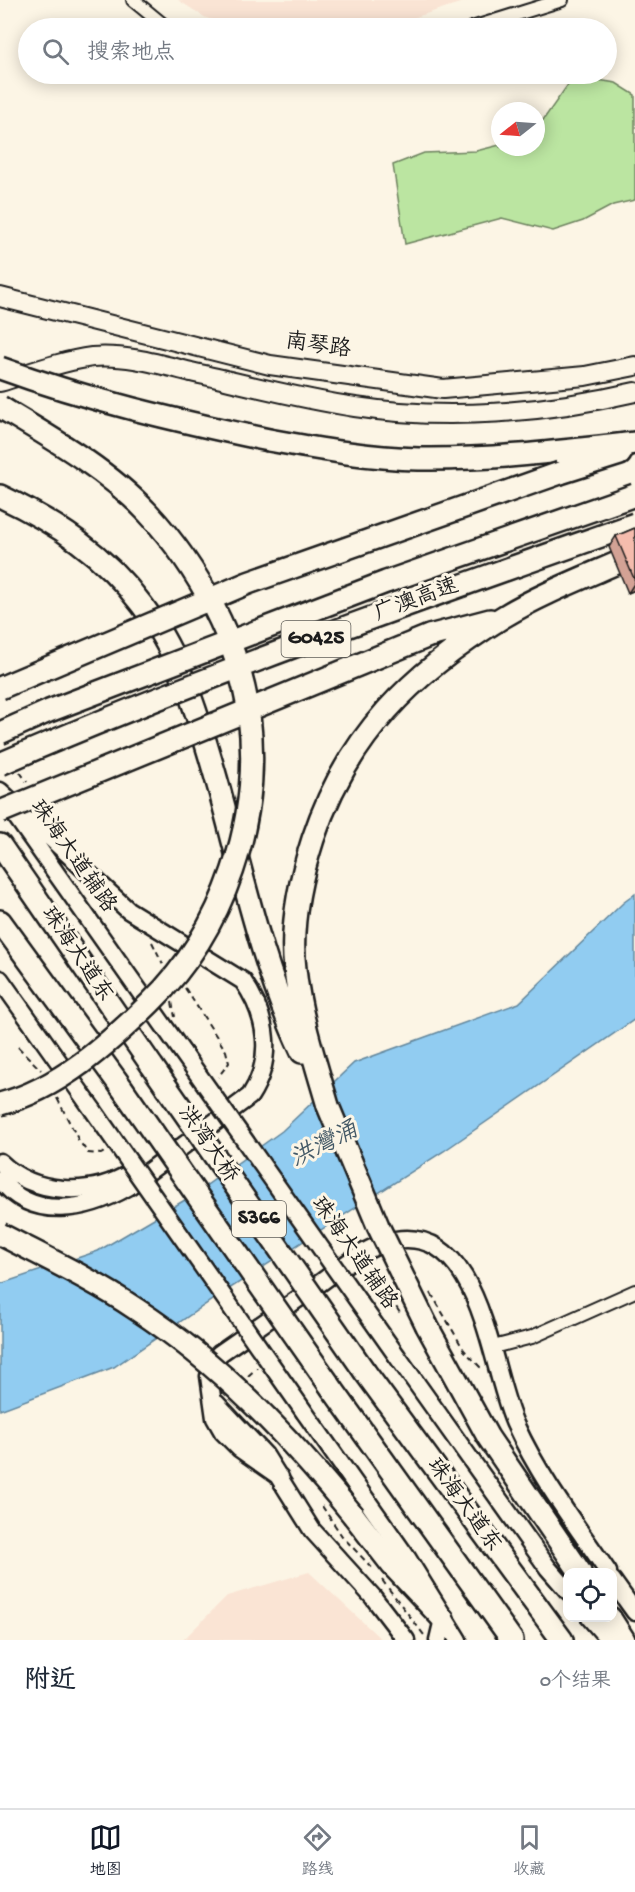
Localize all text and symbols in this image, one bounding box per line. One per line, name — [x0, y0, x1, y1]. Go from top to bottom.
search box — [18, 18, 617, 84]
icon: search — [39, 35, 72, 68]
text: 搜索地点 — [87, 41, 175, 67]
north arrow — [491, 102, 545, 156]
street label: 南琴路 — [284, 328, 353, 364]
street label: 广澳高速 — [371, 572, 463, 628]
road number: G0425 — [282, 621, 350, 657]
street label: 珠海大道辅路 — [23, 794, 122, 919]
street label: 珠海大道东 — [34, 902, 118, 1008]
street label: 洪湾大桥 — [171, 1100, 245, 1189]
water label: 洪灣涌 — [286, 1115, 365, 1175]
street label: 珠海大道辅路 — [304, 1191, 403, 1316]
road number: S366 — [232, 1201, 286, 1237]
street label: 珠海大道东 — [420, 1453, 507, 1558]
map controls — [563, 1568, 617, 1622]
button: locate — [563, 1568, 617, 1622]
text: 附近 — [24, 1667, 76, 1698]
text: 0个结果 — [540, 1671, 611, 1694]
tab: 地图 — [89, 1821, 122, 1881]
tab: 路线 — [301, 1821, 334, 1881]
tab: 收藏 — [513, 1821, 546, 1881]

